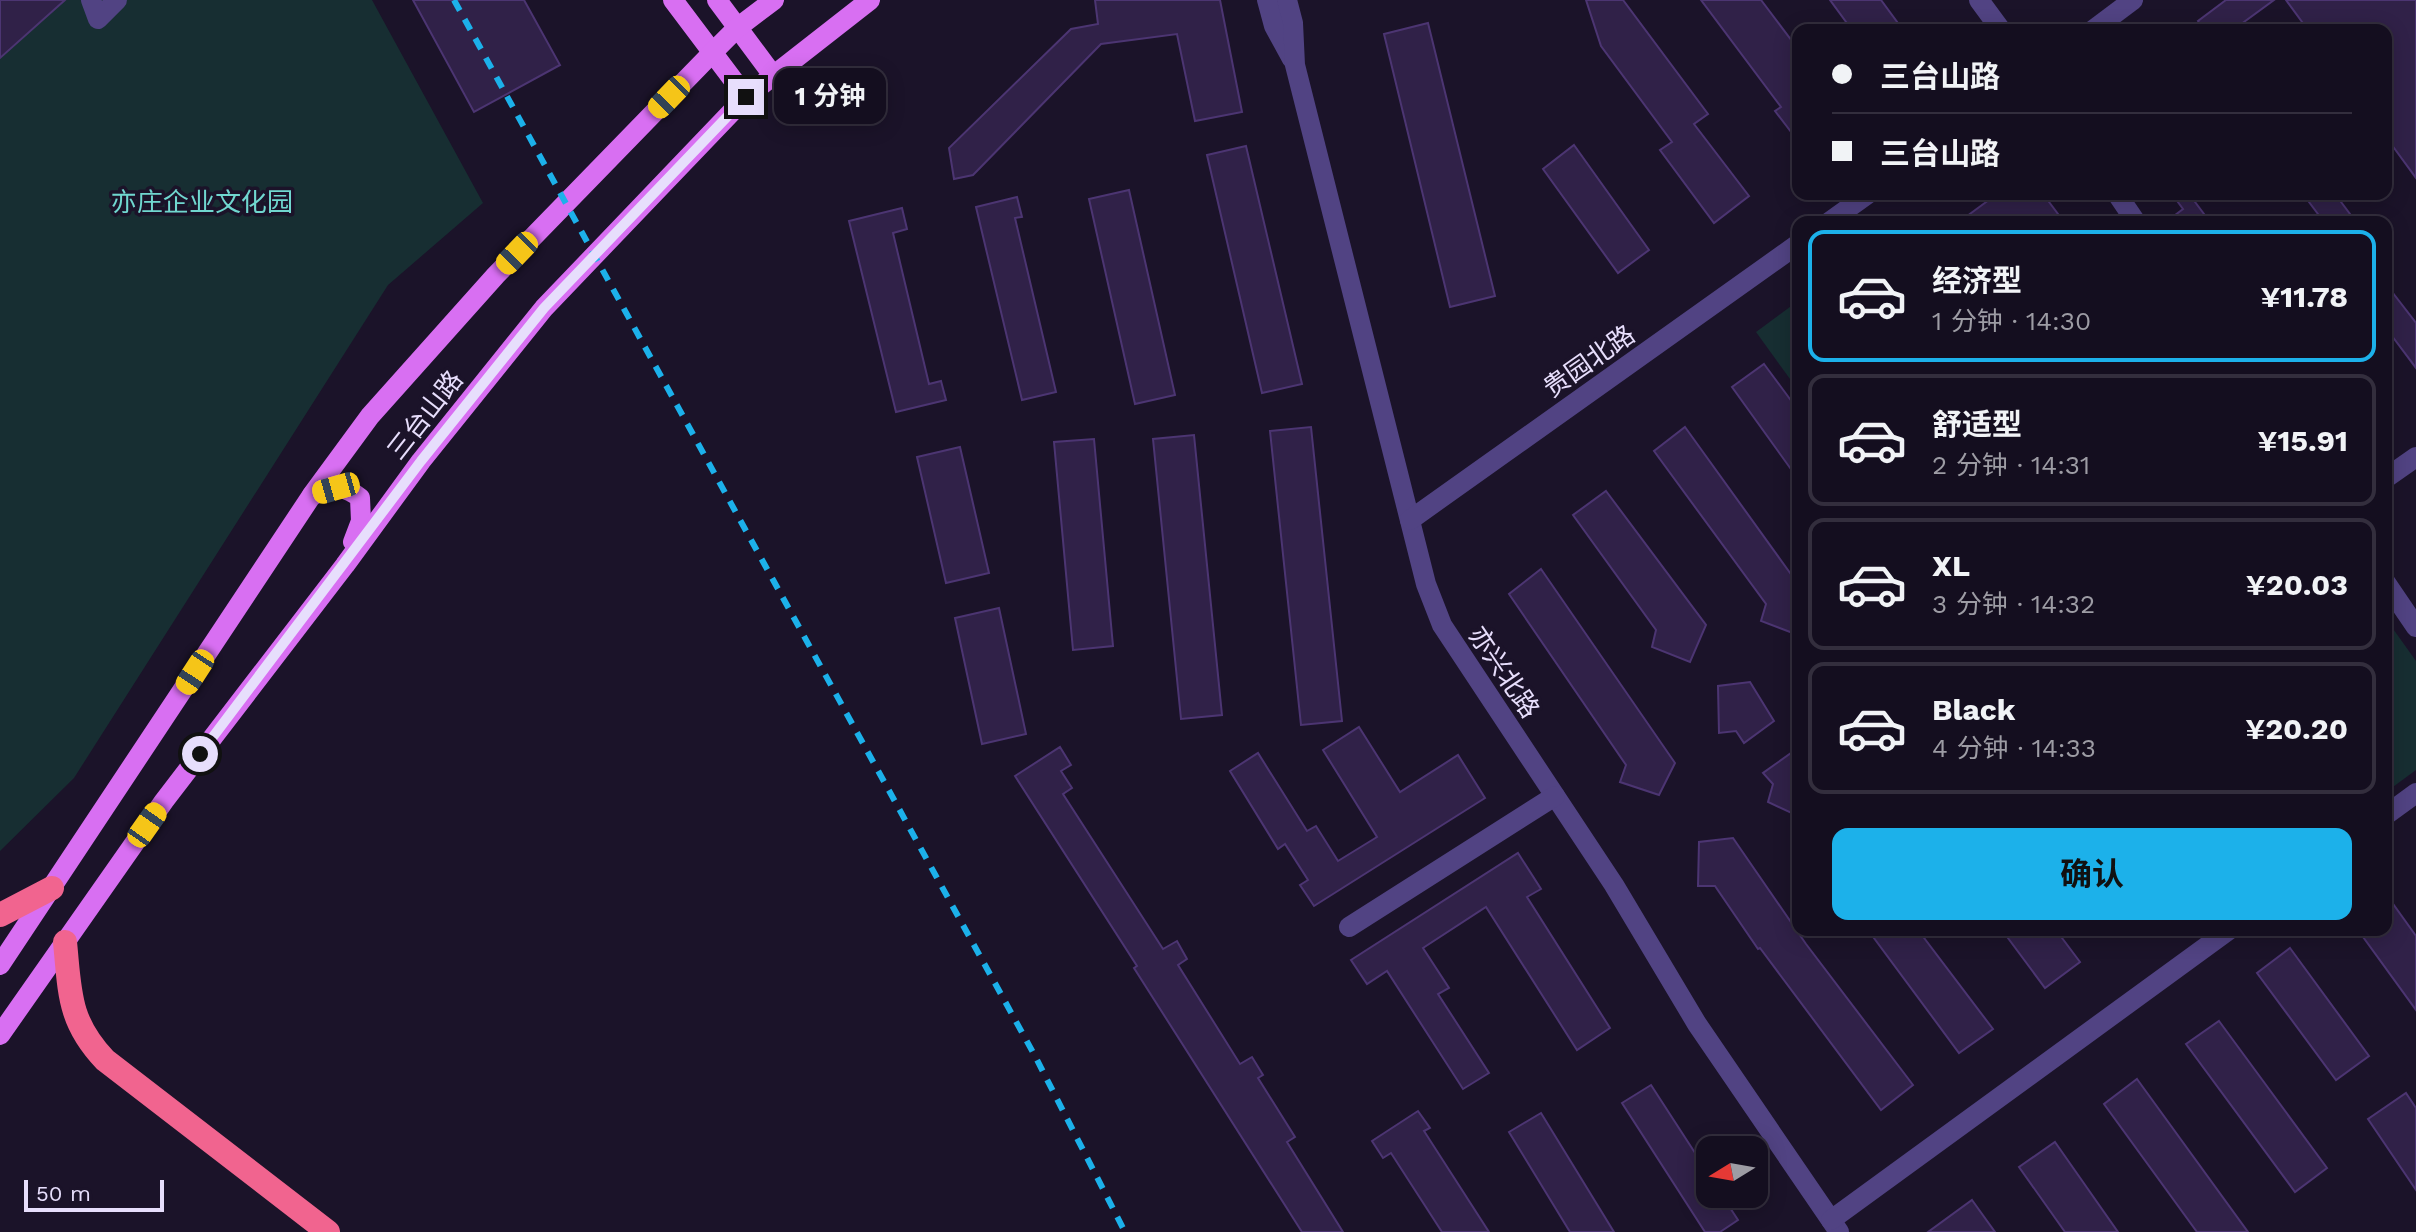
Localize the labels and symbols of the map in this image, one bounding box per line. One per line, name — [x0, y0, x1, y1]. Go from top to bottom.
callout: 1 分钟 — [774, 69, 886, 125]
car — [644, 71, 694, 123]
route end — [728, 79, 764, 115]
park label: 亦庄企业文化园 — [111, 187, 293, 217]
car — [492, 227, 542, 279]
street label: 贵园北路 — [1538, 319, 1640, 403]
street label: 三台山路 — [381, 365, 469, 465]
car — [310, 470, 362, 506]
street label: 亦兴北路 — [1462, 620, 1546, 724]
car — [172, 645, 218, 699]
route start — [182, 736, 218, 772]
car — [123, 798, 171, 852]
north arrow — [1696, 1136, 1768, 1208]
scale bar — [24, 1176, 164, 1212]

